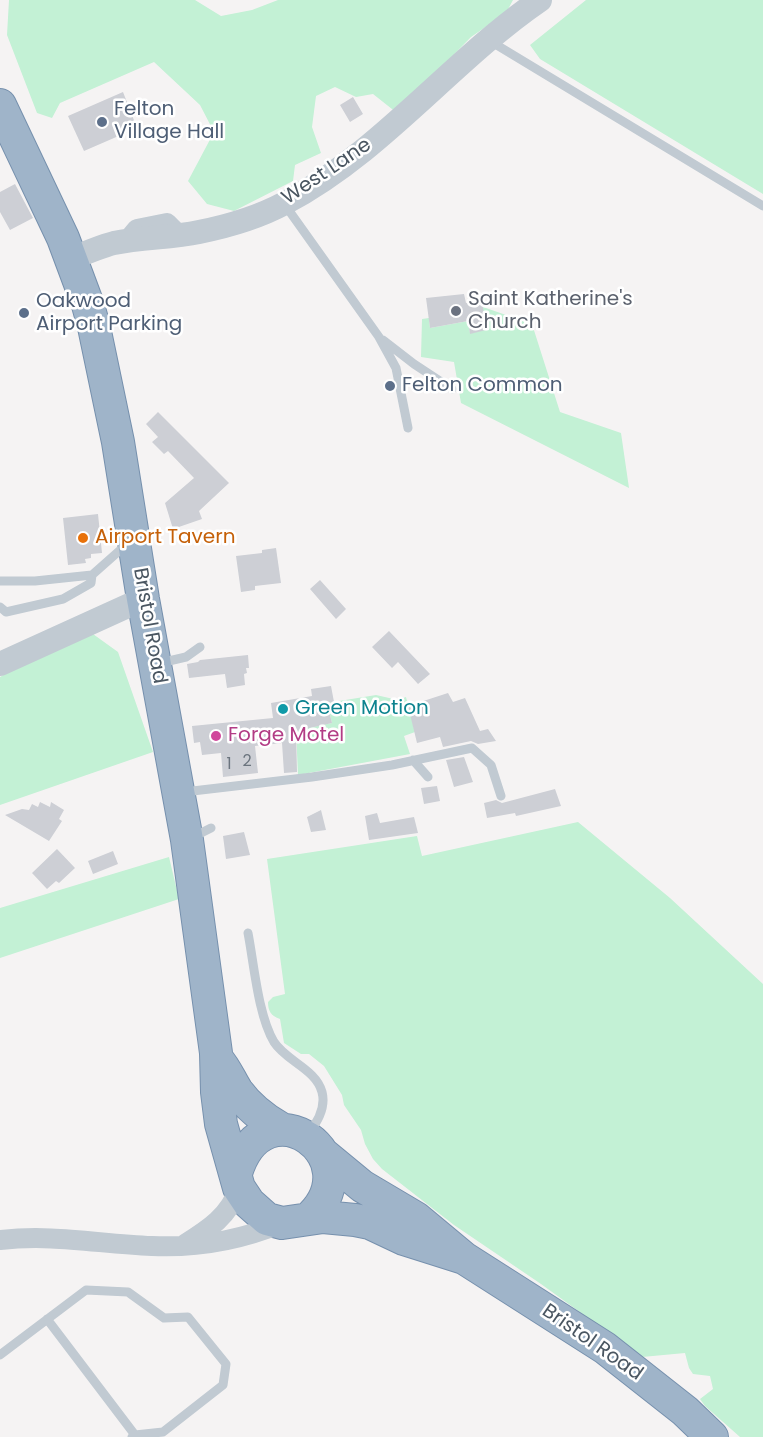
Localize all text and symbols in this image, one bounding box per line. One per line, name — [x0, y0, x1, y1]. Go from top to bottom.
place label: Felton Village Hall — [114, 98, 224, 145]
marker: Felton Village Hall — [95, 115, 109, 129]
street label: West Lane — [278, 133, 376, 211]
place label: Saint Katherine's Church — [468, 288, 633, 335]
place label: Oakwood Airport Parking — [36, 290, 182, 337]
marker: Saint Katherine's Church — [449, 304, 463, 318]
marker: Oakwood Airport Parking — [17, 306, 31, 320]
place label: Felton Common — [402, 374, 563, 398]
marker: Felton Common — [383, 379, 397, 393]
place label: Airport Tavern — [95, 526, 235, 550]
marker: Airport Tavern — [76, 531, 90, 545]
street label: Bristol Road — [127, 566, 171, 686]
place label: Green Motion — [295, 697, 429, 721]
marker: Green Motion — [276, 702, 290, 716]
place label: Forge Motel — [228, 724, 344, 748]
marker: Forge Motel — [209, 729, 223, 743]
house number: 2 — [242, 752, 252, 772]
house number: 1 — [226, 755, 232, 775]
street label: Bristol Road — [537, 1299, 647, 1387]

